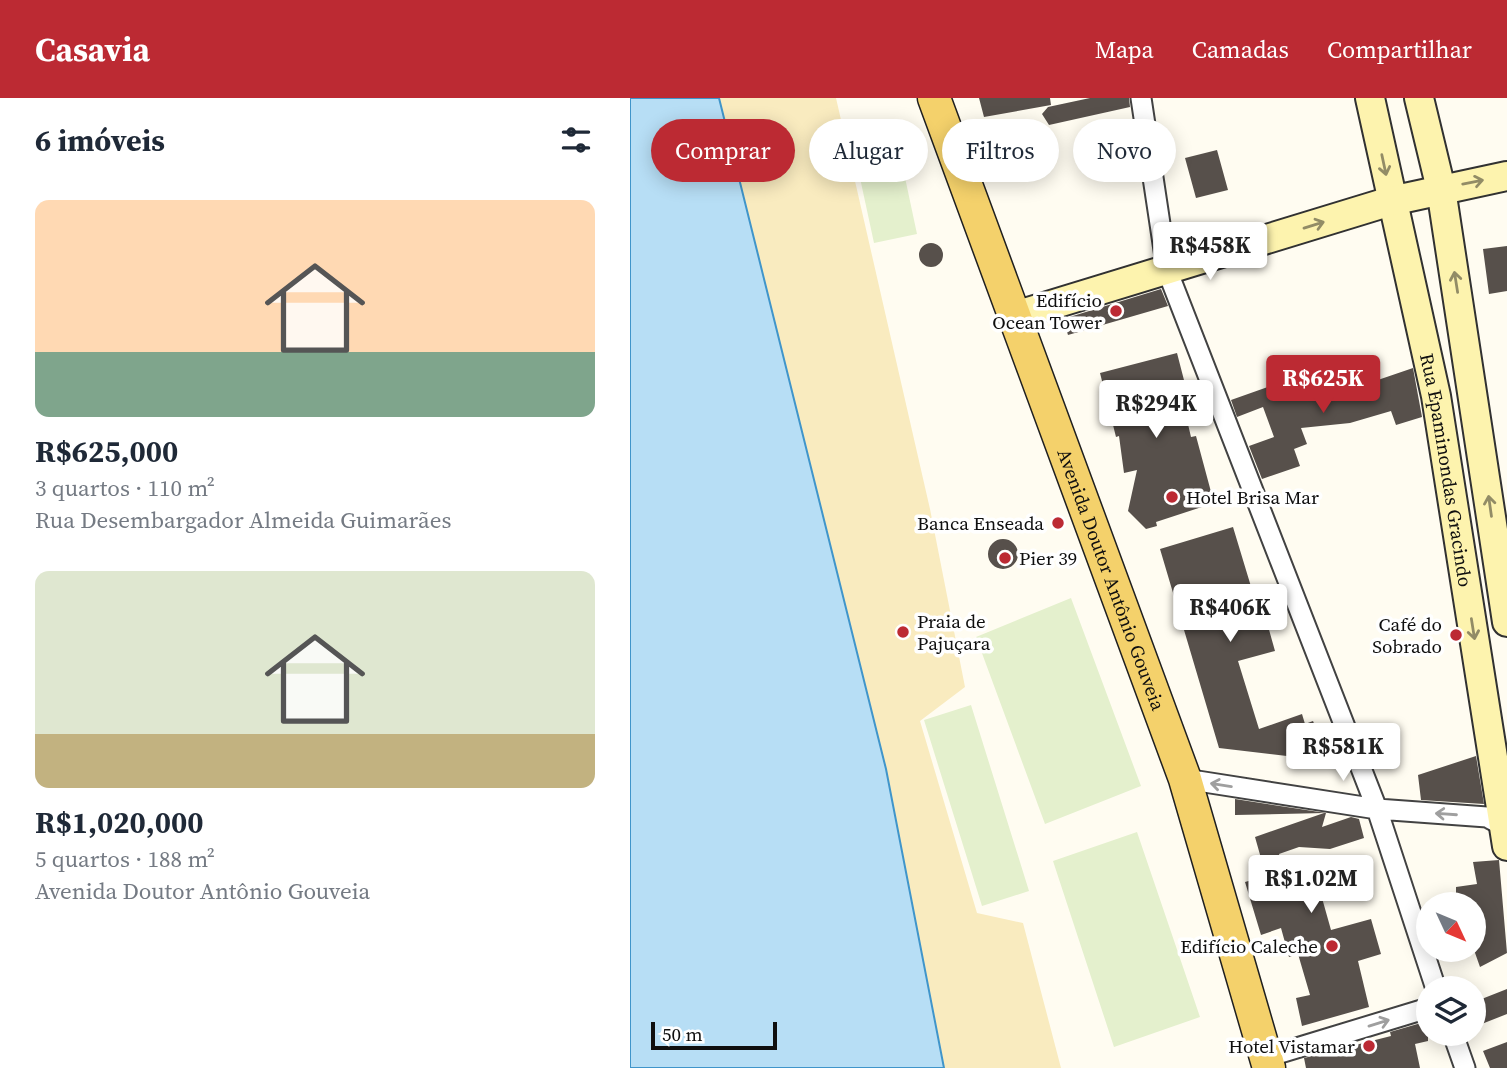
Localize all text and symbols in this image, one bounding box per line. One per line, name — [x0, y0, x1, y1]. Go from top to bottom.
text: Casavia — [35, 27, 150, 72]
text: Mapa — [1095, 33, 1154, 66]
text: Camadas — [1192, 33, 1289, 66]
text: Compartilhar — [1327, 33, 1472, 66]
chip: Comprar — [651, 119, 795, 182]
chip: Alugar — [809, 119, 928, 182]
chip: Filtros — [942, 119, 1059, 182]
chip: Novo — [1073, 119, 1176, 182]
text: 6 imóveis — [35, 120, 165, 161]
icon: filters — [557, 121, 595, 159]
one-way arrow — [1377, 153, 1391, 176]
one-way arrow — [1461, 175, 1484, 189]
one-way arrow — [1303, 217, 1325, 230]
pin: R$458K — [1153, 222, 1267, 282]
text: R$458K — [1169, 229, 1251, 261]
icon: home — [252, 245, 378, 371]
one-way arrow — [1449, 271, 1462, 293]
place label: Edifício Ocean Tower — [992, 287, 1102, 335]
marker: Edifício Ocean Tower — [1108, 303, 1124, 319]
street label: Rua Epaminondas Gracindo — [1414, 351, 1479, 589]
pin: R$625K — [1266, 356, 1380, 415]
text: R$625K — [1282, 362, 1364, 394]
pin: R$294K — [1099, 380, 1213, 440]
text: R$294K — [1115, 387, 1197, 419]
text: R$625,000 — [35, 431, 178, 472]
street label: Avenida Doutor Antônio Gouveia — [1051, 445, 1172, 714]
text: 3 quartos · 110 m² — [35, 472, 215, 504]
place label: Hotel Brisa Mar — [1186, 484, 1319, 510]
marker: Hotel Brisa Mar — [1164, 489, 1180, 505]
one-way arrow — [1483, 496, 1496, 518]
text: Rua Desembargador Almeida Guimarães — [35, 504, 451, 536]
place label: Banca Enseada — [917, 510, 1044, 536]
marker: Banca Enseada — [1050, 515, 1066, 531]
place label: Pier 39 — [1019, 545, 1077, 571]
marker: Pier 39 — [997, 550, 1013, 566]
pin: R$406K — [1173, 584, 1287, 644]
text: R$406K — [1189, 591, 1271, 623]
place label: Praia de Pajuçara — [917, 608, 991, 656]
place label: Café do Sobrado — [1372, 611, 1442, 659]
icon: home — [252, 616, 378, 742]
one-way arrow — [1467, 617, 1480, 640]
marker: Praia de Pajuçara — [895, 624, 911, 640]
marker: Café do Sobrado — [1448, 627, 1464, 643]
pin: R$581K — [1286, 724, 1400, 783]
text: R$581K — [1302, 730, 1384, 762]
one-way arrow — [1210, 778, 1233, 791]
text: R$1,020,000 — [35, 802, 204, 843]
one-way arrow — [1435, 807, 1458, 820]
text: 5 quartos · 188 m² — [35, 843, 215, 875]
pin: R$1.02M — [1246, 856, 1376, 915]
text: R$1.02M — [1264, 862, 1358, 894]
text: Avenida Doutor Antônio Gouveia — [35, 875, 370, 907]
north arrow — [1416, 892, 1486, 962]
map controls — [1416, 892, 1486, 1046]
place label: Edifício Caleche — [1180, 933, 1318, 959]
marker: Edifício Caleche — [1324, 938, 1340, 954]
button: layers — [1416, 976, 1486, 1046]
one-way arrow — [1368, 1016, 1390, 1029]
scale bar — [651, 1019, 777, 1051]
text: 50 m — [662, 1021, 703, 1047]
place label: Hotel Vistamar — [1228, 1033, 1355, 1059]
marker: Hotel Vistamar — [1361, 1038, 1377, 1054]

